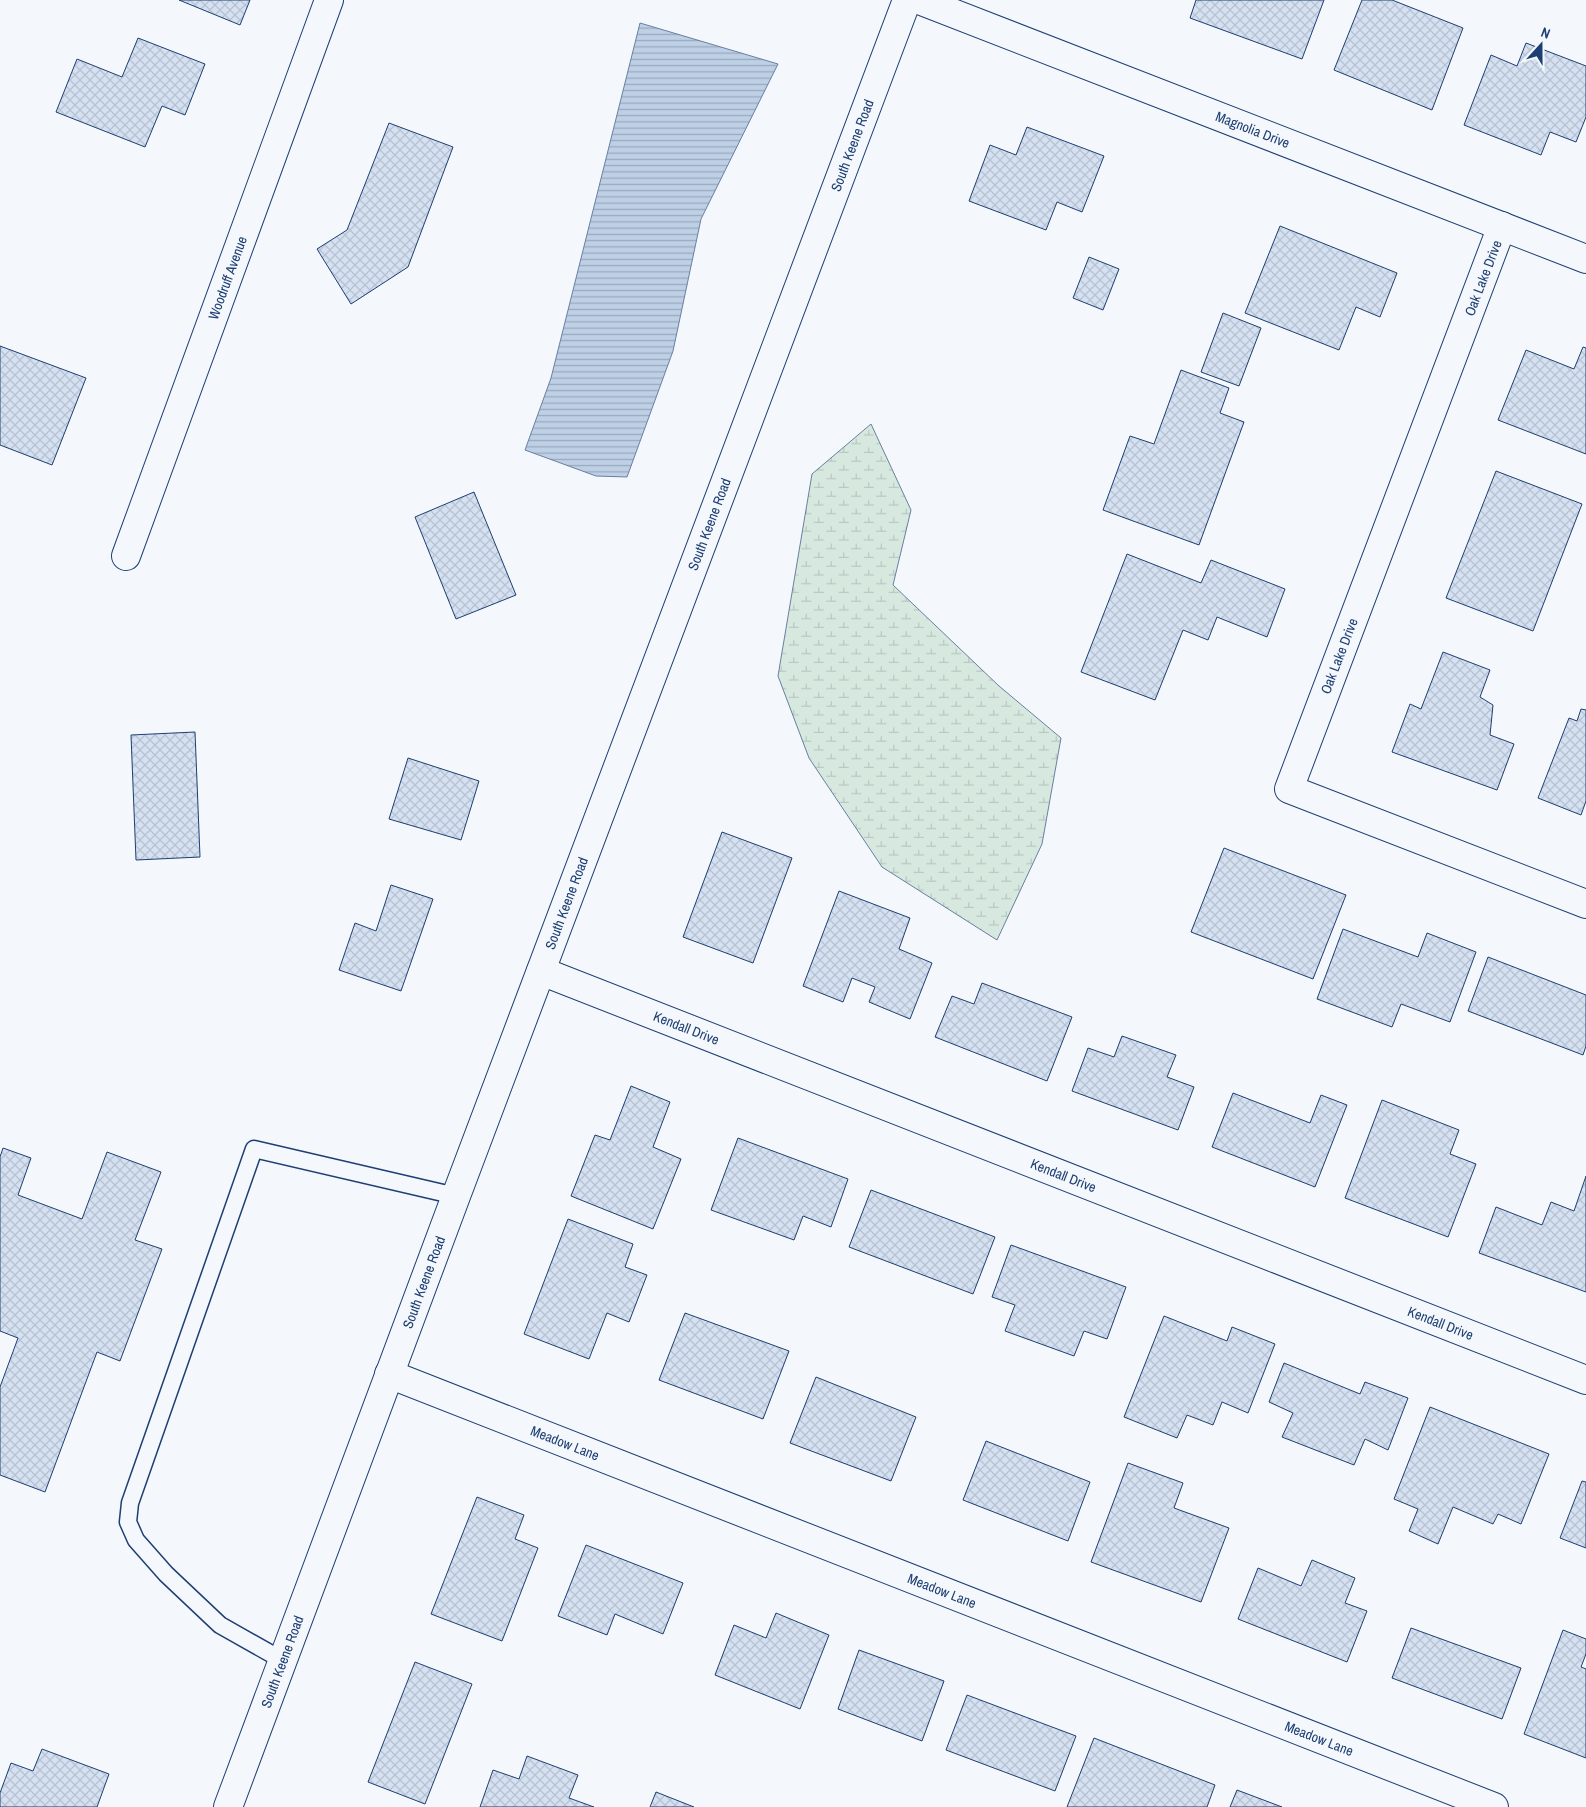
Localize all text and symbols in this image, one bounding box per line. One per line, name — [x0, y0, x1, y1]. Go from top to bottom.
north arrow — [1516, 20, 1566, 70]
text: N — [1539, 23, 1553, 43]
street label: South Keene Road — [827, 97, 878, 194]
street label: Magnolia Drive — [1213, 107, 1292, 152]
street label: Woodruff Avenue — [204, 234, 251, 322]
street label: Oak Lake Drive — [1460, 238, 1506, 318]
street label: South Keene Road — [684, 476, 735, 573]
street label: Oak Lake Drive — [1316, 616, 1362, 696]
street label: South Keene Road — [541, 855, 592, 952]
street label: Kendall Drive — [651, 1007, 722, 1049]
street label: Kendall Drive — [1028, 1155, 1099, 1196]
street label: South Keene Road — [398, 1234, 449, 1331]
street label: Kendall Drive — [1405, 1302, 1476, 1344]
street label: Meadow Lane — [528, 1421, 602, 1465]
street label: Meadow Lane — [905, 1569, 979, 1612]
street label: South Keene Road — [257, 1613, 308, 1710]
street label: Meadow Lane — [1282, 1717, 1356, 1760]

